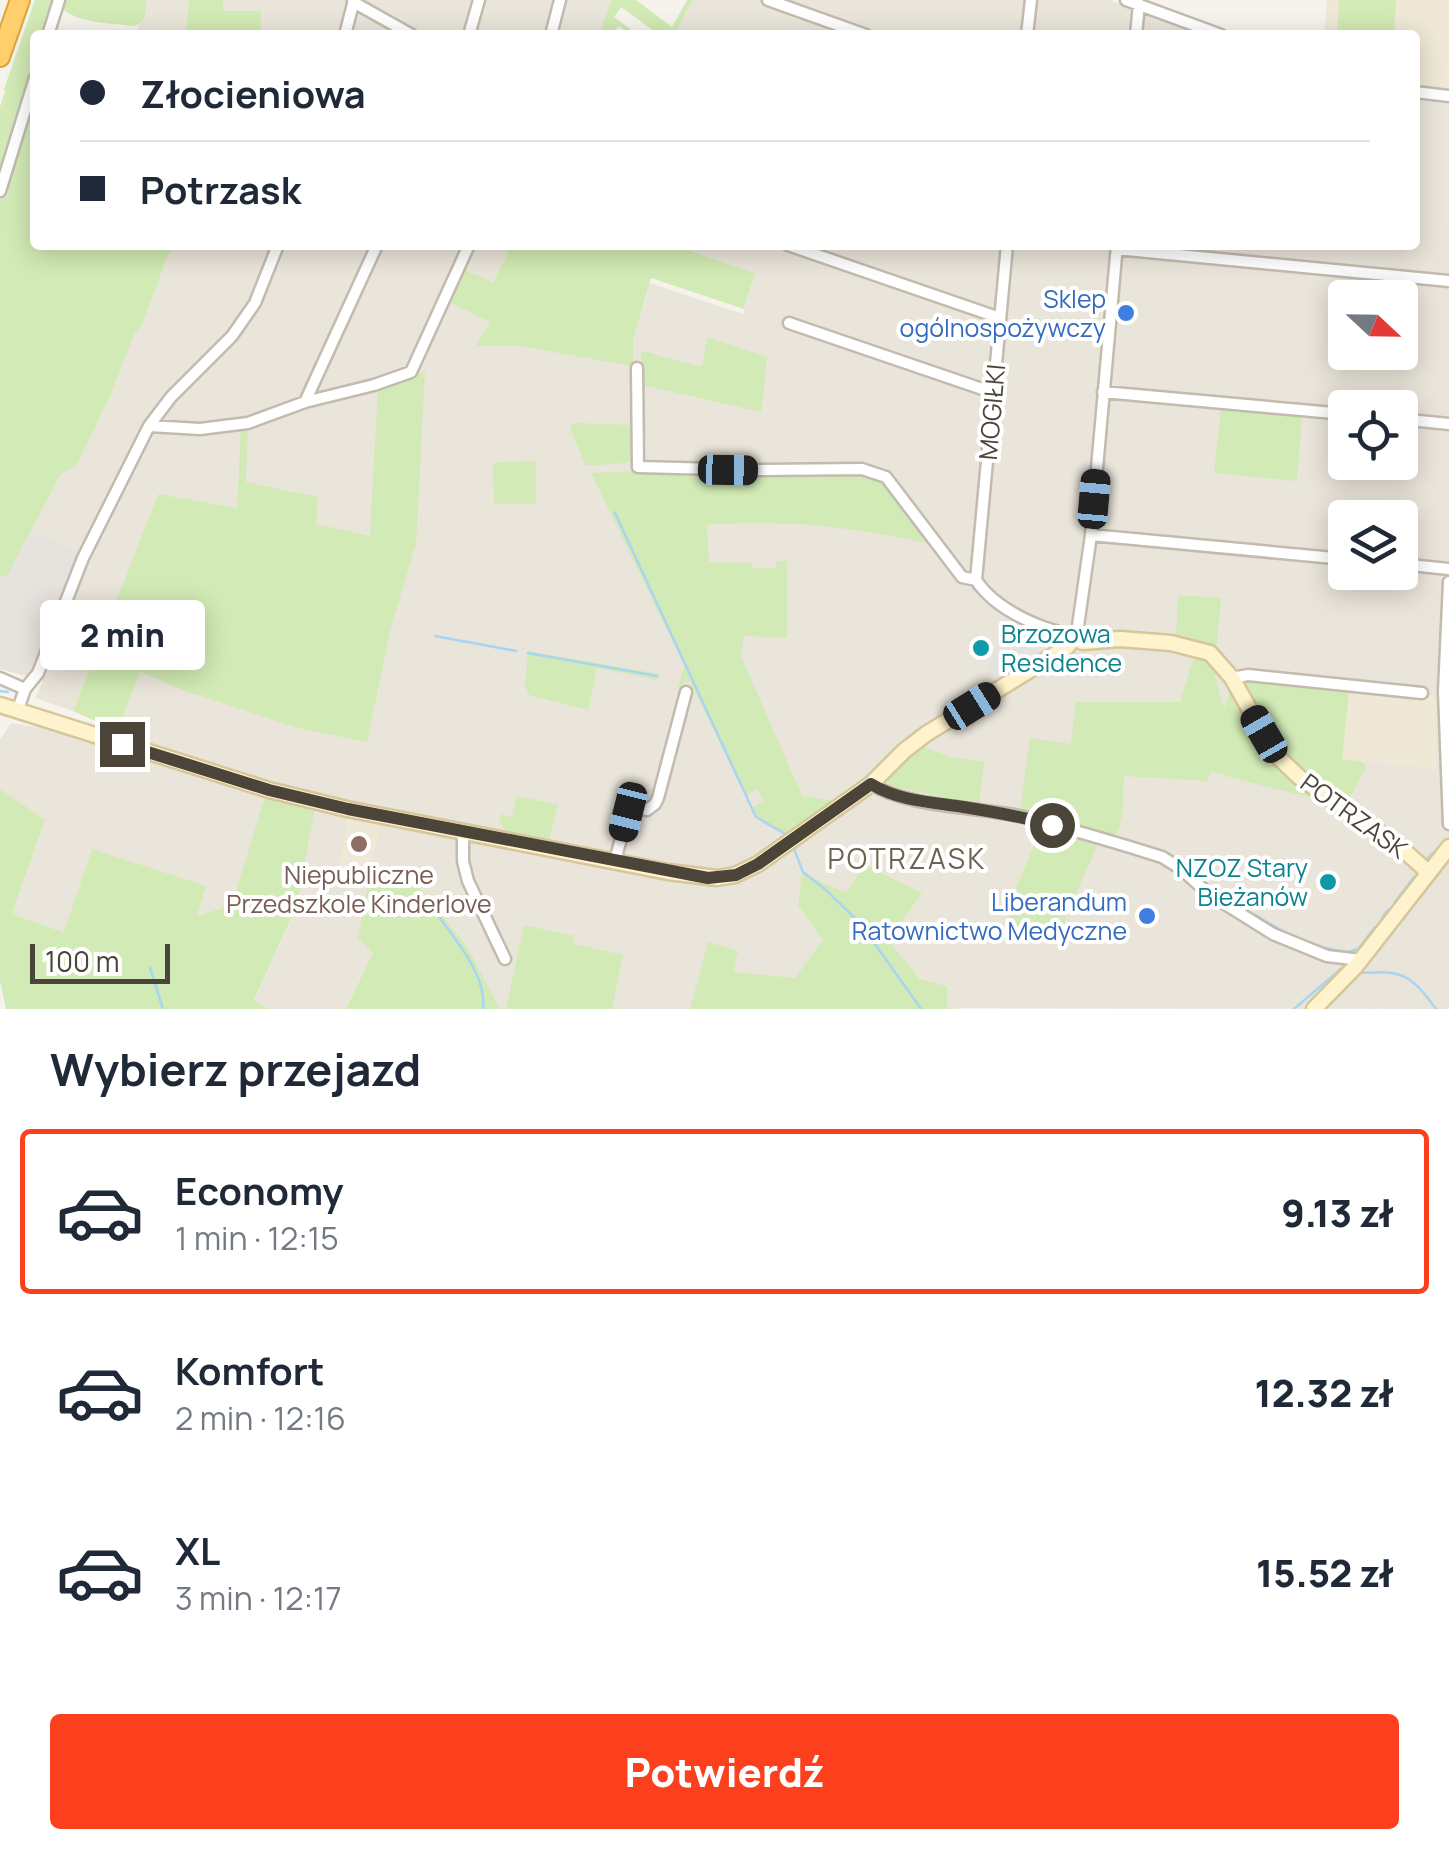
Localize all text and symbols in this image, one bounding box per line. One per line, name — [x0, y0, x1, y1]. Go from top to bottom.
text: Złocieniowa — [140, 67, 366, 119]
text: Potrzask — [140, 163, 301, 215]
north arrow — [1328, 280, 1418, 370]
map controls — [1328, 280, 1418, 590]
place label: Sklep ogólnospożywczy — [900, 281, 1106, 345]
marker: Sklep ogólnospożywczy — [1115, 302, 1137, 324]
street label: MOGIŁKI — [970, 363, 1013, 461]
button: locate — [1328, 390, 1418, 480]
car — [698, 454, 758, 486]
car — [1076, 468, 1112, 530]
button: layers — [1328, 500, 1418, 590]
callout: 2 min — [39, 599, 204, 669]
text: 2 min — [80, 613, 165, 657]
place label: Brzozowa Residence — [1001, 616, 1122, 680]
marker: Brzozowa Residence — [970, 637, 992, 659]
car — [939, 677, 1005, 735]
car — [1236, 701, 1292, 767]
route end — [100, 722, 145, 767]
street label: POTRZASK — [1294, 765, 1415, 866]
car — [606, 779, 650, 845]
route start — [1030, 803, 1075, 848]
marker: Niepubliczne Przedszkole Kinderlove — [348, 833, 370, 855]
district label: POTRZASK — [827, 839, 987, 877]
place label: NZOZ Stary Bieżanów — [1176, 850, 1308, 914]
place label: Niepubliczne Przedszkole Kinderlove — [226, 857, 492, 921]
marker: NZOZ Stary Bieżanów — [1317, 871, 1339, 893]
place label: Liberandum Ratownictwo Medyczne — [852, 884, 1127, 948]
marker: Liberandum Ratownictwo Medyczne — [1136, 905, 1158, 927]
scale bar — [30, 939, 170, 984]
text: 100 m — [45, 942, 119, 980]
text: Wybierz przejazd — [50, 1038, 421, 1100]
text: Economy — [175, 1164, 344, 1216]
icon: car — [55, 1167, 145, 1257]
text: 9.13 zł — [1281, 1186, 1394, 1238]
text: 1 min · 12:15 — [175, 1216, 339, 1260]
text: Komfort — [175, 1344, 324, 1396]
icon: car — [55, 1347, 145, 1437]
text: 12.32 zł — [1254, 1366, 1394, 1418]
text: 2 min · 12:16 — [175, 1396, 346, 1440]
text: XL — [175, 1524, 220, 1576]
icon: car — [55, 1527, 145, 1617]
text: 15.52 zł — [1256, 1546, 1394, 1598]
text: 3 min · 12:17 — [175, 1576, 342, 1620]
button: Potwierdź — [50, 1714, 1399, 1829]

